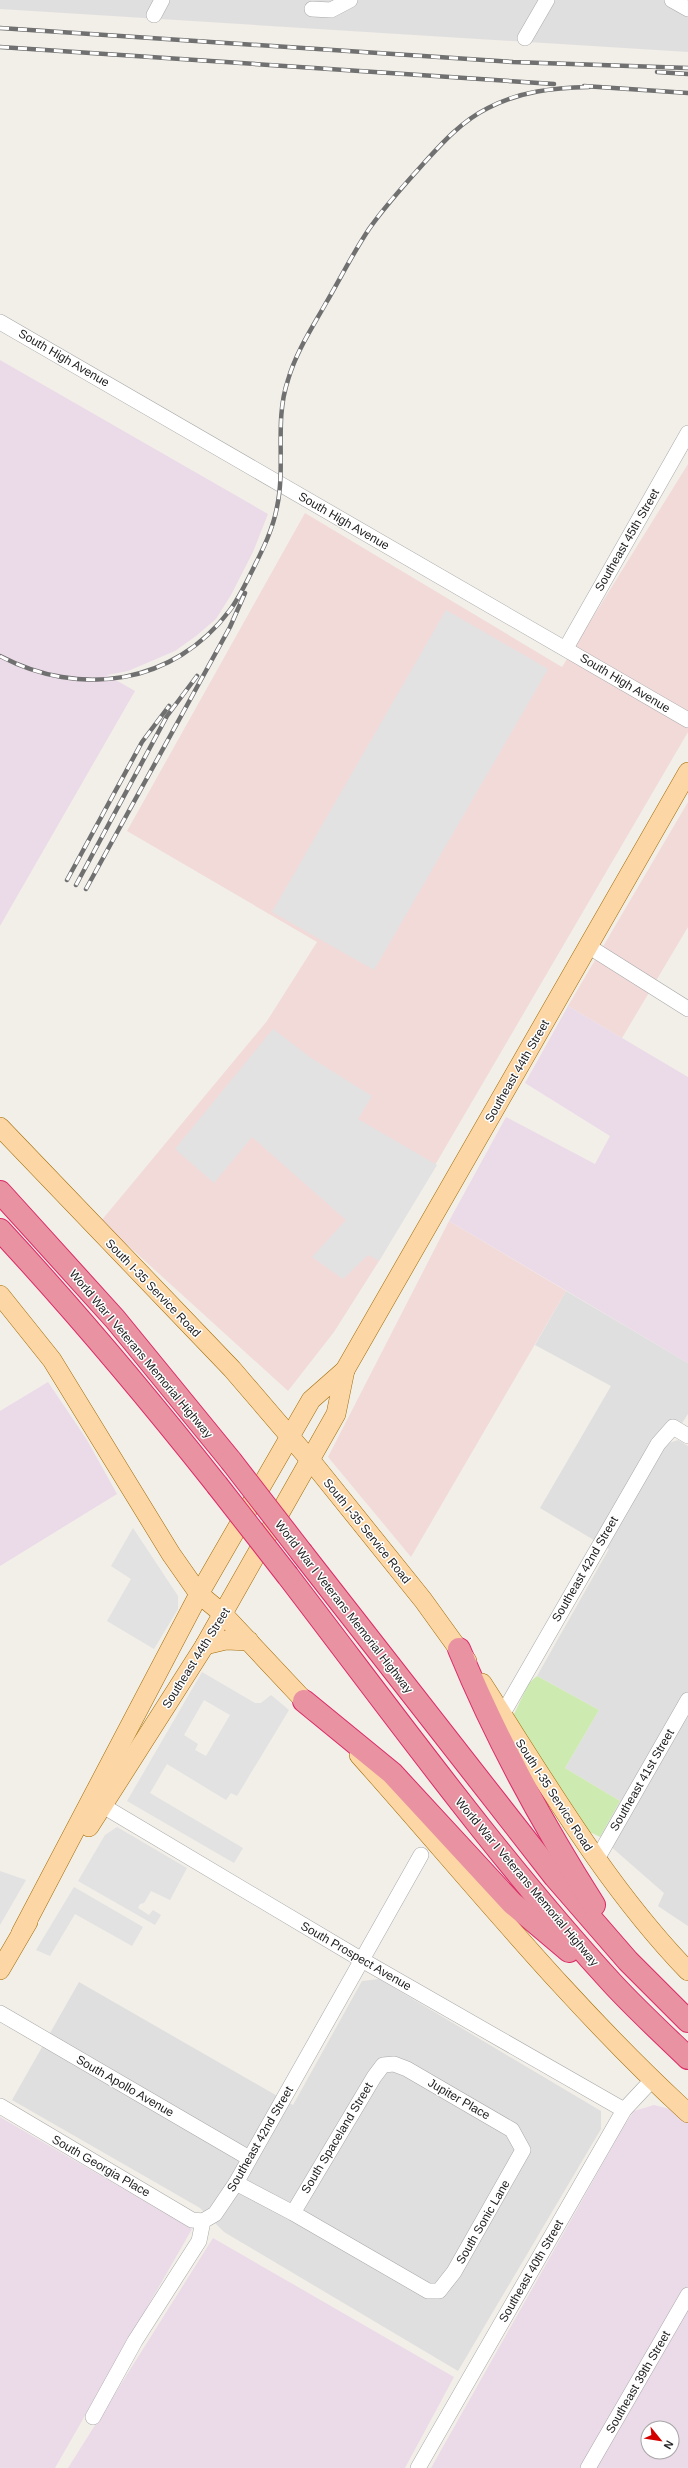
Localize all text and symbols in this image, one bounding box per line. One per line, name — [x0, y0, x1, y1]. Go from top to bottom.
street label: South High Avenue — [16, 326, 112, 390]
street label: Southeast 45th Street — [592, 486, 662, 594]
street label: South High Avenue — [296, 489, 392, 553]
street label: South High Avenue — [577, 651, 673, 716]
street label: Southeast 44th Street — [482, 1017, 552, 1125]
street label: South I-35 Service Road — [103, 1236, 203, 1340]
street label: World War I Veterans Memorial Highway — [66, 1267, 216, 1441]
street label: South I-35 Service Road — [320, 1476, 414, 1586]
street label: Southeast 42nd Street — [549, 1513, 621, 1624]
street label: World War I Veterans Memorial Highway — [272, 1518, 416, 1696]
street label: Southeast 44th Street — [159, 1605, 233, 1711]
street label: Southeast 41st Street — [607, 1726, 677, 1833]
street label: South I-35 Service Road — [513, 1736, 595, 1854]
street label: World War I Veterans Memorial Highway — [452, 1795, 602, 1969]
street label: South Prospect Avenue — [298, 1919, 414, 1994]
street label: South Apollo Avenue — [74, 2052, 177, 2120]
street label: Jupiter Place — [425, 2076, 493, 2123]
street label: South Spaceland Street — [298, 2080, 376, 2196]
street label: Southeast 42nd Street — [224, 2083, 296, 2194]
street label: South Georgia Place — [50, 2132, 153, 2200]
street label: South Sonic Lane — [453, 2177, 513, 2267]
street label: Southeast 40th Street — [496, 2217, 566, 2325]
street label: Southeast 39th Street — [603, 2328, 673, 2436]
north arrow — [640, 2420, 680, 2460]
text: N — [661, 2439, 676, 2451]

